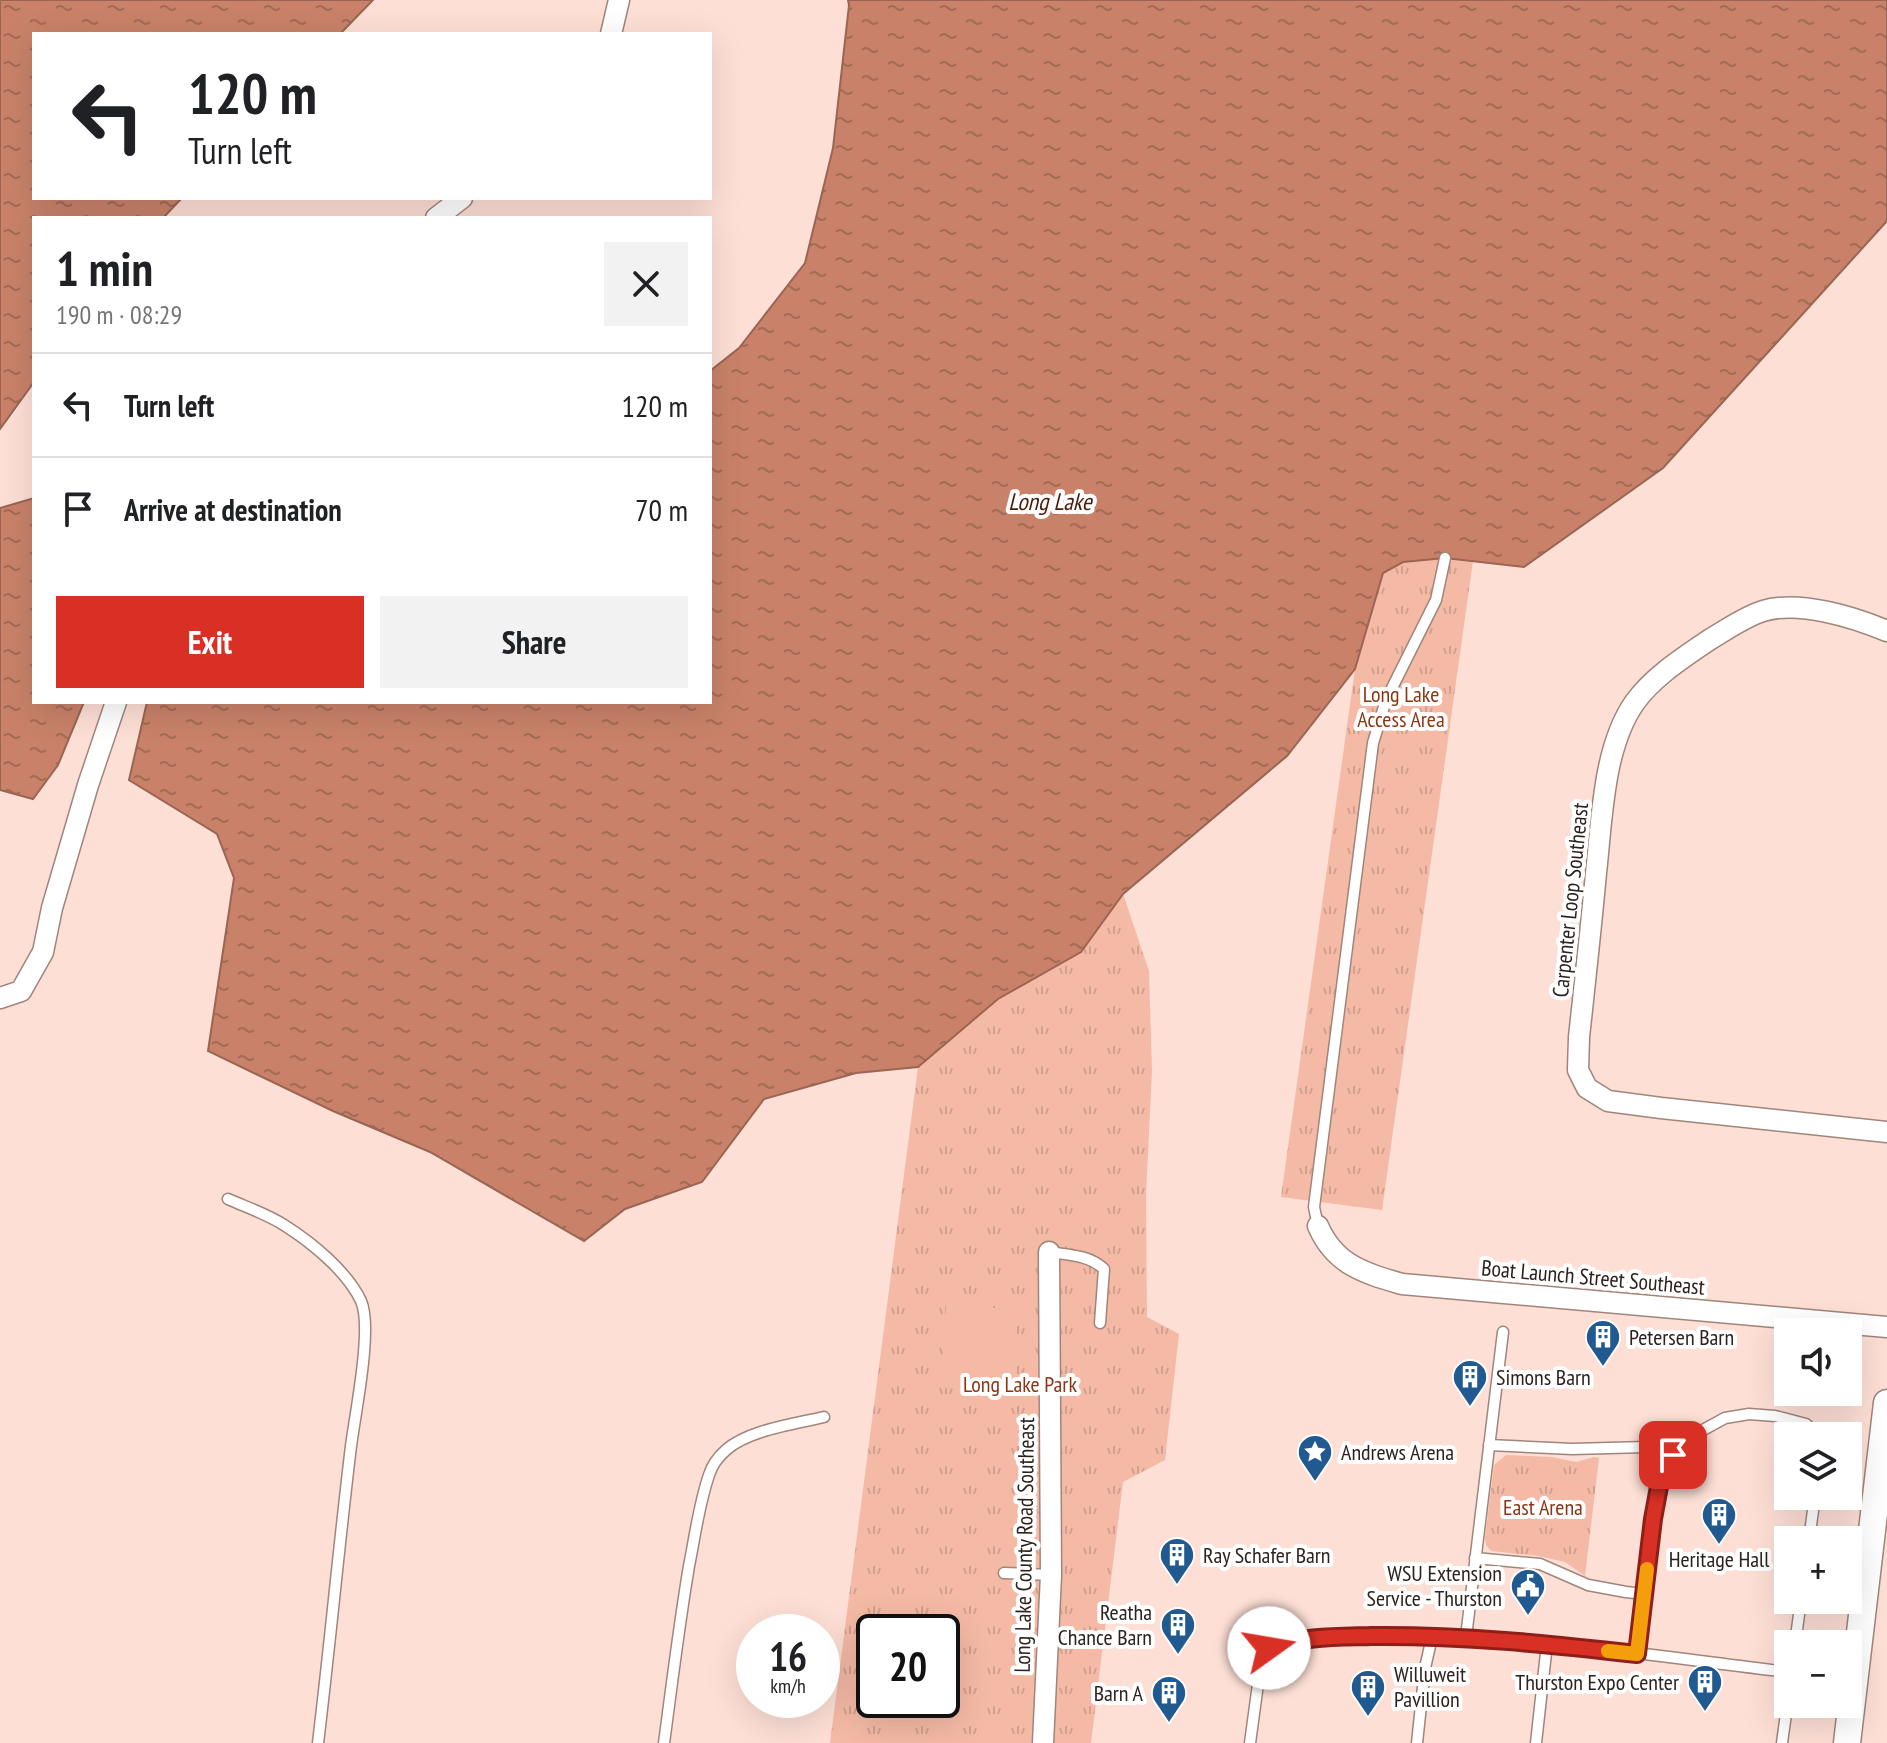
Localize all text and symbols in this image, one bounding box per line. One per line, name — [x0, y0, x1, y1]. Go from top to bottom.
text: 120 m — [188, 57, 317, 129]
icon: left — [56, 64, 160, 168]
text: Turn left — [188, 127, 292, 174]
text: 1 min — [56, 237, 153, 299]
button: close — [604, 242, 688, 326]
text: 190 m · 08:29 — [56, 298, 182, 331]
icon: left — [56, 383, 100, 427]
text: Turn left — [124, 386, 214, 425]
text: 120 m — [622, 386, 688, 425]
water label: Long Lake — [1008, 486, 1094, 517]
icon: arrive — [56, 487, 100, 531]
text: Arrive at destination — [124, 490, 342, 529]
text: 70 m — [635, 490, 688, 529]
button: Exit — [56, 596, 364, 688]
button: Share — [380, 596, 688, 688]
park label: Long Lake Access Area — [1357, 680, 1445, 733]
street label: Carpenter Loop Southeast — [1546, 801, 1594, 999]
street label: Boat Launch Street Southeast — [1480, 1253, 1706, 1301]
building icon: Petersen Barn — [1584, 1318, 1622, 1368]
map controls — [1774, 1318, 1862, 1718]
button: sound — [1774, 1318, 1862, 1406]
place label: Petersen Barn — [1629, 1323, 1734, 1351]
building icon: Simons Barn — [1451, 1358, 1489, 1408]
place label: Simons Barn — [1496, 1363, 1591, 1391]
park label: Long Lake Park — [963, 1370, 1077, 1398]
street label: Long Lake County Road Southeast — [1008, 1417, 1040, 1673]
pin — [1639, 1421, 1707, 1489]
button: layers — [1774, 1422, 1862, 1510]
place icon: Andrews Arena — [1296, 1433, 1334, 1483]
icon: arrive — [1651, 1433, 1695, 1477]
place label: Andrews Arena — [1341, 1438, 1454, 1466]
park label: East Arena — [1503, 1493, 1583, 1521]
building icon: Heritage Hall — [1700, 1496, 1738, 1546]
button: + — [1774, 1526, 1862, 1614]
building icon: Ray Schafer Barn — [1158, 1536, 1196, 1586]
place label: Ray Schafer Barn — [1203, 1541, 1331, 1569]
place label: Heritage Hall — [1669, 1545, 1770, 1573]
place label: WSU Extension Service - Thurston — [1367, 1559, 1502, 1612]
public building icon: WSU Extension Service - Thurston — [1509, 1567, 1547, 1617]
place label: Reatha Chance Barn — [1058, 1598, 1152, 1651]
building icon: Reatha Chance Barn — [1159, 1606, 1197, 1656]
position arrow — [1227, 1606, 1311, 1690]
speed limit sign: 20 — [856, 1614, 960, 1718]
text: 16 — [769, 1630, 807, 1682]
button: − — [1774, 1630, 1862, 1718]
place label: Willuweit Pavillion — [1394, 1660, 1466, 1713]
building icon: Thurston Expo Center — [1686, 1663, 1724, 1713]
building icon: Willuweit Pavillion — [1349, 1668, 1387, 1718]
place label: Thurston Expo Center — [1515, 1668, 1679, 1696]
text: km/h — [770, 1673, 806, 1699]
building icon: Barn A — [1150, 1674, 1188, 1724]
place label: Barn A — [1094, 1679, 1144, 1707]

